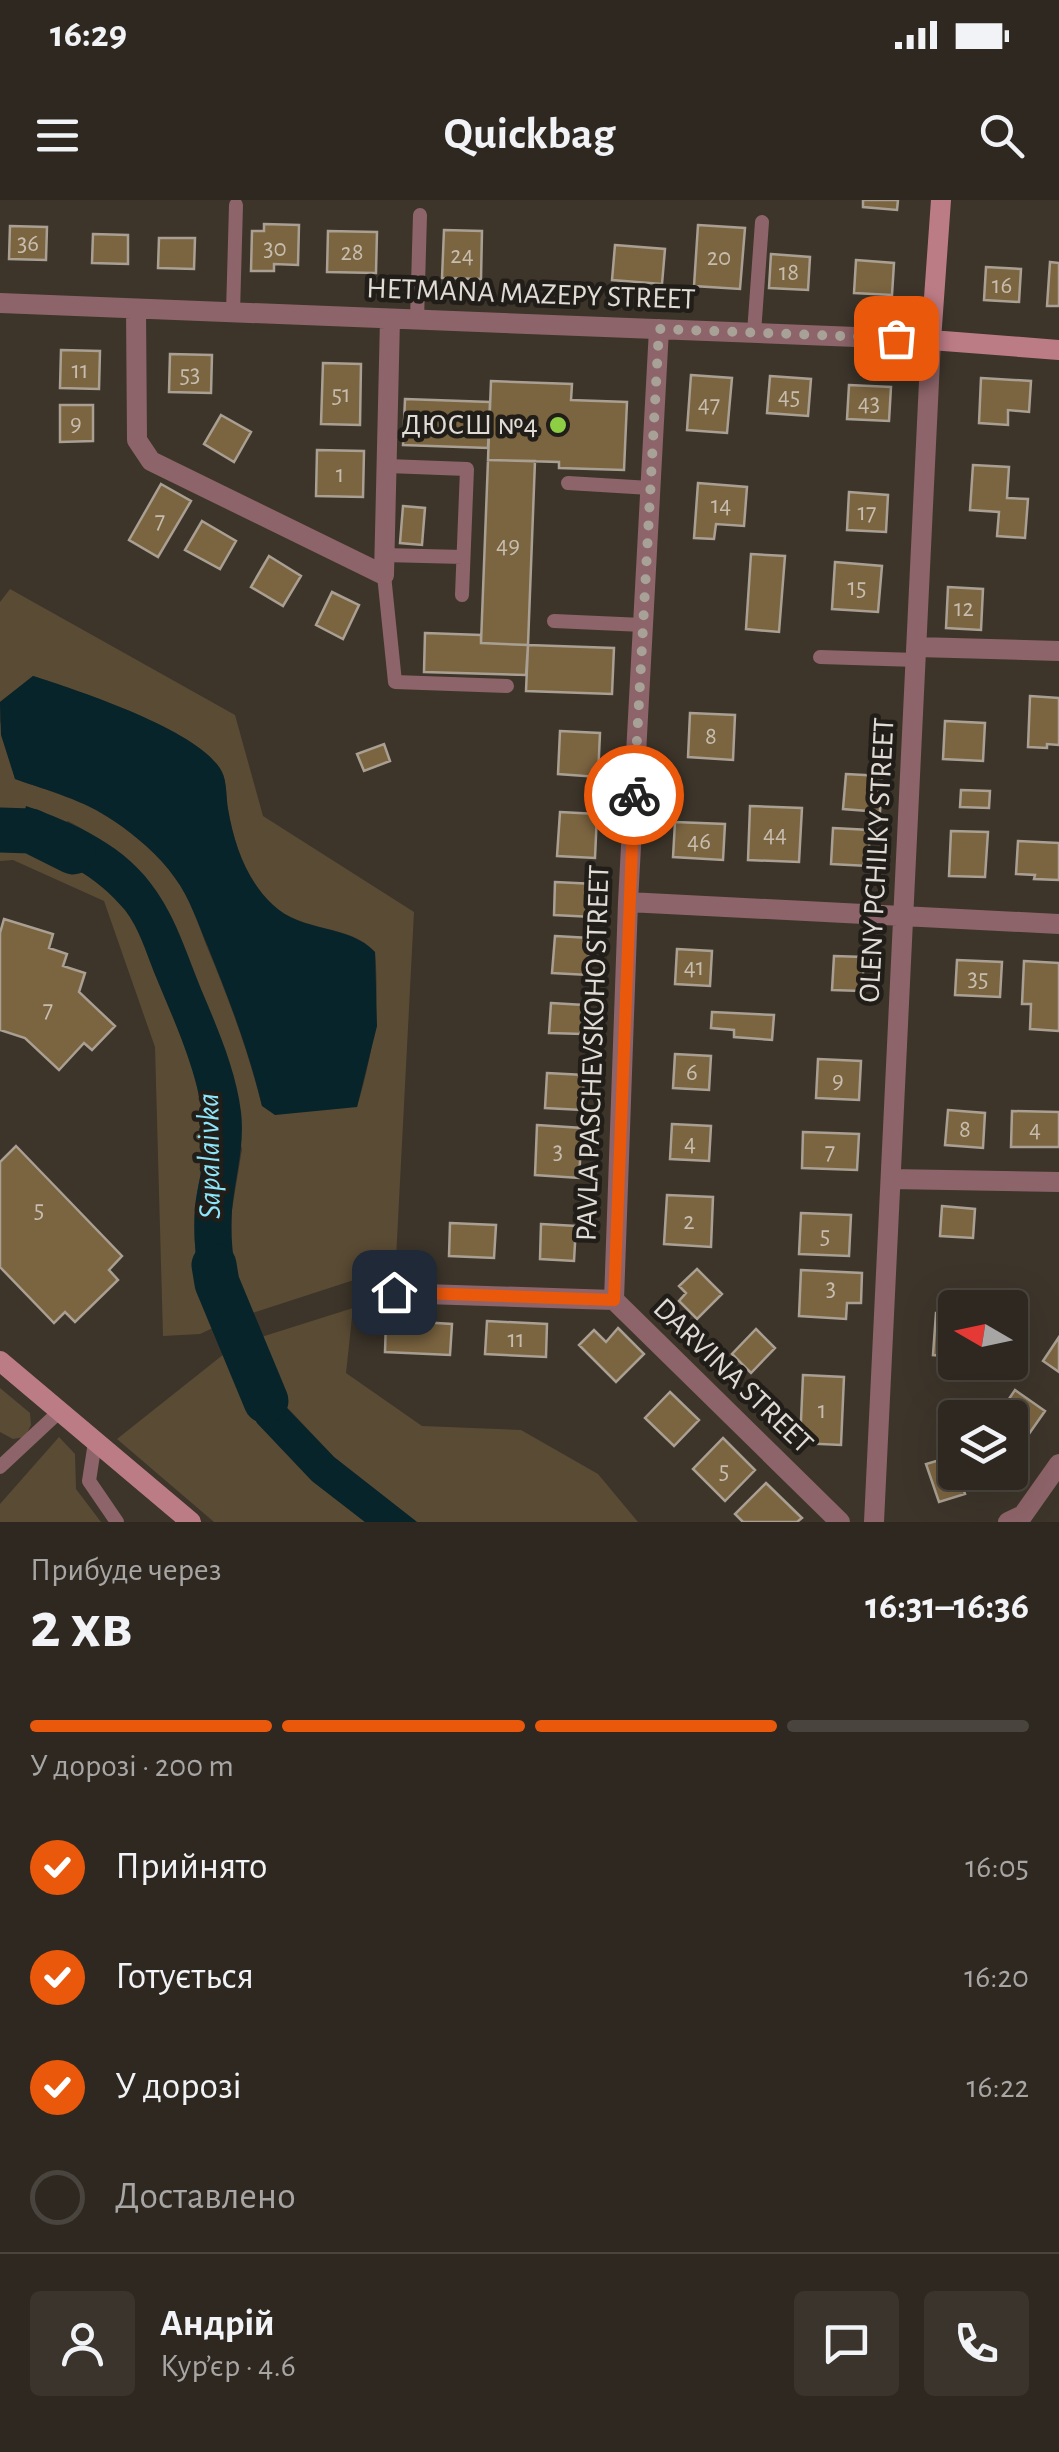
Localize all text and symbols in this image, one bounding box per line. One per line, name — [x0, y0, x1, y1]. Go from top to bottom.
text: 16:29 — [50, 16, 127, 54]
icon: menu — [30, 108, 85, 163]
icon: search — [974, 108, 1029, 163]
text: Quickbag — [444, 112, 615, 157]
house number: 36 — [17, 231, 39, 256]
house number: 30 — [263, 236, 287, 261]
house number: 28 — [340, 240, 364, 265]
house number: 24 — [450, 243, 474, 268]
house number: 20 — [707, 245, 731, 270]
house number: 18 — [779, 260, 799, 285]
street label: HETMANA MAZEPY STREET — [366, 273, 696, 315]
house number: 16 — [992, 273, 1012, 298]
pin — [854, 296, 939, 381]
icon: bag — [869, 311, 924, 366]
house number: 11 — [71, 358, 89, 383]
house number: 53 — [180, 362, 200, 387]
house number: 51 — [331, 382, 351, 407]
house number: 45 — [778, 384, 800, 409]
house number: 43 — [858, 391, 880, 416]
house number: 47 — [698, 392, 720, 417]
place label: ДЮСШ №4 — [402, 410, 538, 440]
house number: 9 — [70, 411, 82, 436]
marker: ДЮСШ №4 — [547, 414, 569, 436]
house number: 1 — [336, 462, 344, 487]
house number: 14 — [711, 493, 731, 518]
house number: 17 — [857, 500, 877, 525]
house number: 7 — [155, 508, 165, 533]
house number: 49 — [496, 533, 520, 558]
house number: 15 — [847, 575, 867, 600]
house number: 12 — [954, 596, 974, 621]
street label: OLENY PCHILKY STREET — [855, 716, 899, 1003]
house number: 8 — [705, 724, 717, 749]
courier — [584, 745, 684, 845]
icon: bike — [607, 768, 662, 823]
house number: 44 — [763, 822, 787, 847]
house number: 46 — [687, 829, 711, 854]
street label: PAVLA PASCHEVSKOHO STREET — [571, 864, 615, 1242]
house number: 41 — [684, 955, 704, 980]
house number: 35 — [968, 966, 988, 991]
house number: 7 — [43, 997, 53, 1022]
house number: 6 — [686, 1060, 698, 1085]
house number: 9 — [832, 1068, 844, 1093]
water label: Sapalaivka — [192, 1093, 227, 1219]
house number: 8 — [959, 1117, 971, 1142]
house number: 4 — [1029, 1117, 1041, 1142]
house number: 4 — [684, 1131, 696, 1156]
house number: 3 — [553, 1139, 563, 1164]
house number: 7 — [825, 1139, 835, 1164]
house number: 5 — [34, 1197, 44, 1222]
house number: 2 — [683, 1209, 695, 1234]
house number: 5 — [820, 1223, 830, 1248]
pin — [352, 1250, 437, 1335]
icon: home — [367, 1265, 422, 1320]
house number: 3 — [826, 1276, 836, 1301]
north arrow — [938, 1290, 1028, 1380]
map controls — [938, 1290, 1028, 1490]
street label: DARVINA STREET — [648, 1293, 819, 1459]
house number: 11 — [507, 1327, 525, 1352]
house number: 1 — [818, 1398, 826, 1423]
button: layers — [938, 1400, 1028, 1490]
house number: 5 — [719, 1458, 729, 1483]
text: Прибуде через — [30, 1554, 222, 1586]
text: 16:31–16:36 — [865, 1588, 1029, 1626]
text: 2 хв — [30, 1594, 133, 1659]
text: У дорозі · 200 m — [30, 1750, 234, 1782]
icon: check — [30, 1840, 85, 1895]
text: Прийнято — [115, 1848, 268, 1886]
text: 16:05 — [965, 1851, 1029, 1883]
icon: check — [30, 1950, 85, 2005]
text: Готується — [115, 1958, 254, 1996]
text: 16:20 — [964, 1961, 1029, 1993]
icon: check — [30, 2060, 85, 2115]
text: У дорозі — [115, 2068, 242, 2106]
text: 16:22 — [967, 2071, 1029, 2103]
text: Доставлено — [115, 2178, 296, 2216]
button: person — [30, 2291, 135, 2396]
button: chat — [794, 2291, 899, 2396]
button: phone — [924, 2291, 1029, 2396]
text: Андрій — [160, 2305, 275, 2343]
text: Кур’єр · 4.6 — [160, 2350, 296, 2382]

